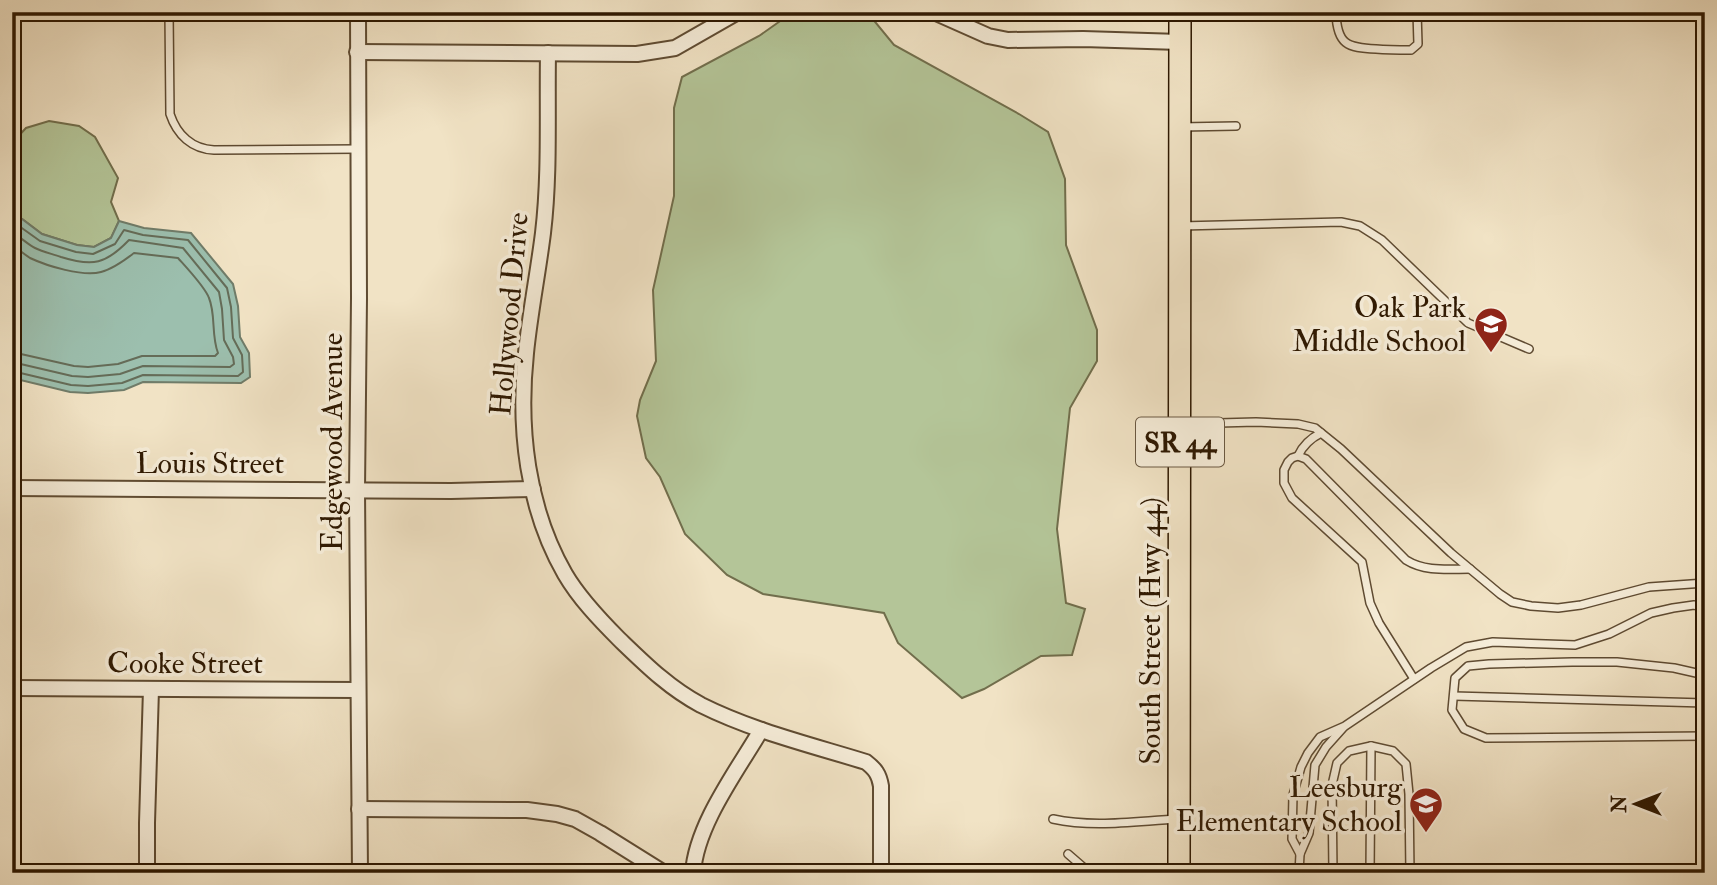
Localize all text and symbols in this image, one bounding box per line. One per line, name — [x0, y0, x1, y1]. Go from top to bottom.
street label: Hollywood Drive — [482, 211, 537, 417]
place label: Oak Park Middle School — [1292, 289, 1466, 360]
school or university icon: Oak Park Middle School — [1472, 305, 1510, 354]
street label: Edgewood Avenue — [314, 333, 351, 551]
road number: SR 44 — [1136, 418, 1224, 466]
street label: Louis Street — [136, 445, 285, 482]
street label: South Street (Hwy 44) — [1132, 497, 1169, 765]
street label: Cooke Street — [107, 645, 263, 682]
place label: Leesburg Elementary School — [1176, 769, 1403, 840]
north arrow — [1602, 770, 1672, 840]
school or university icon: Leesburg Elementary School — [1407, 785, 1445, 834]
text: N — [1608, 795, 1632, 814]

